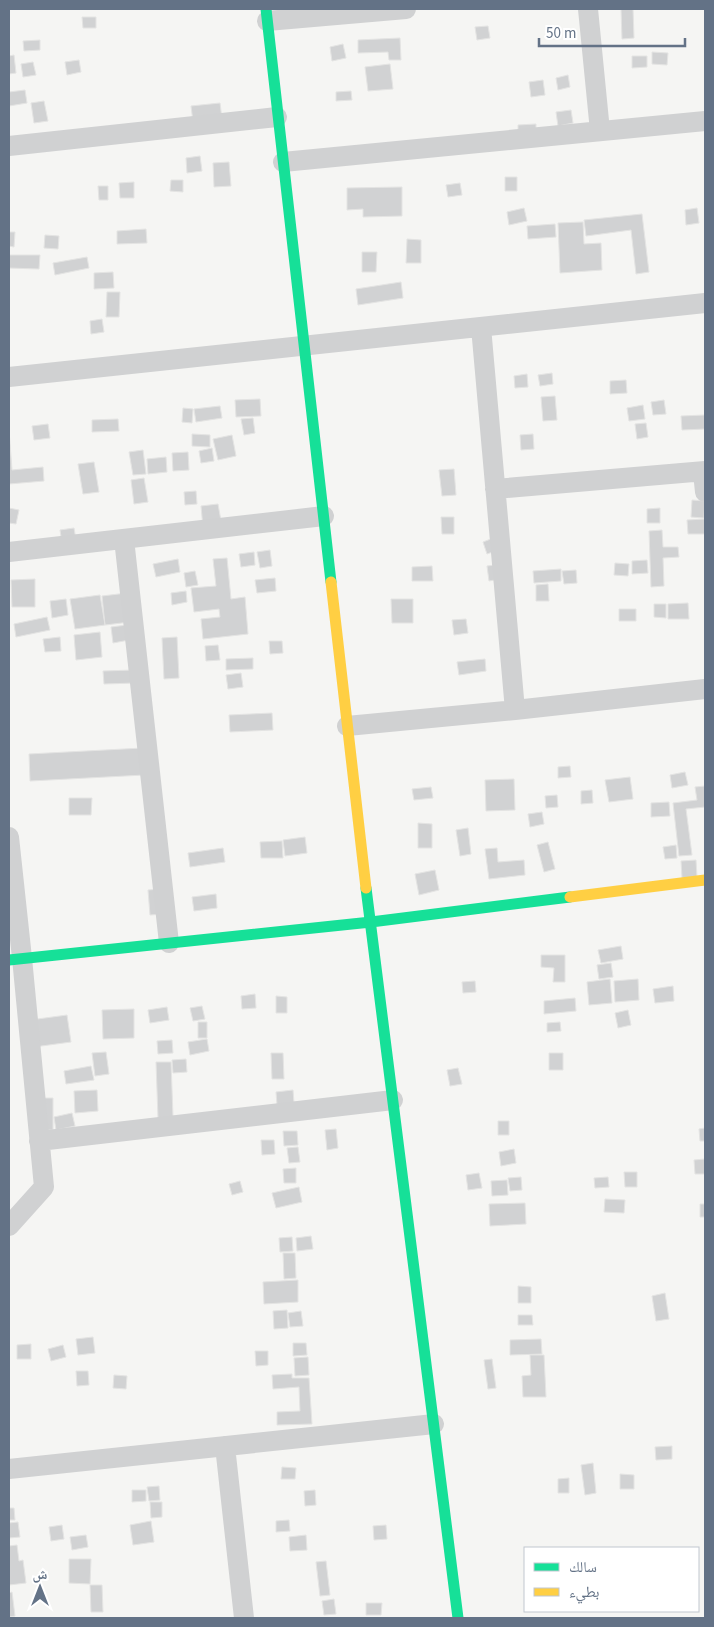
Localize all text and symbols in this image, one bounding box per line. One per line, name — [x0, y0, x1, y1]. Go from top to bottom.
scale bar — [539, 15, 685, 47]
text: 50 m — [546, 23, 576, 44]
legend — [524, 1547, 699, 1612]
text: سالك — [569, 1557, 597, 1578]
north arrow — [15, 1562, 65, 1612]
text: ش — [33, 1565, 48, 1585]
text: بطيء — [569, 1582, 599, 1604]

